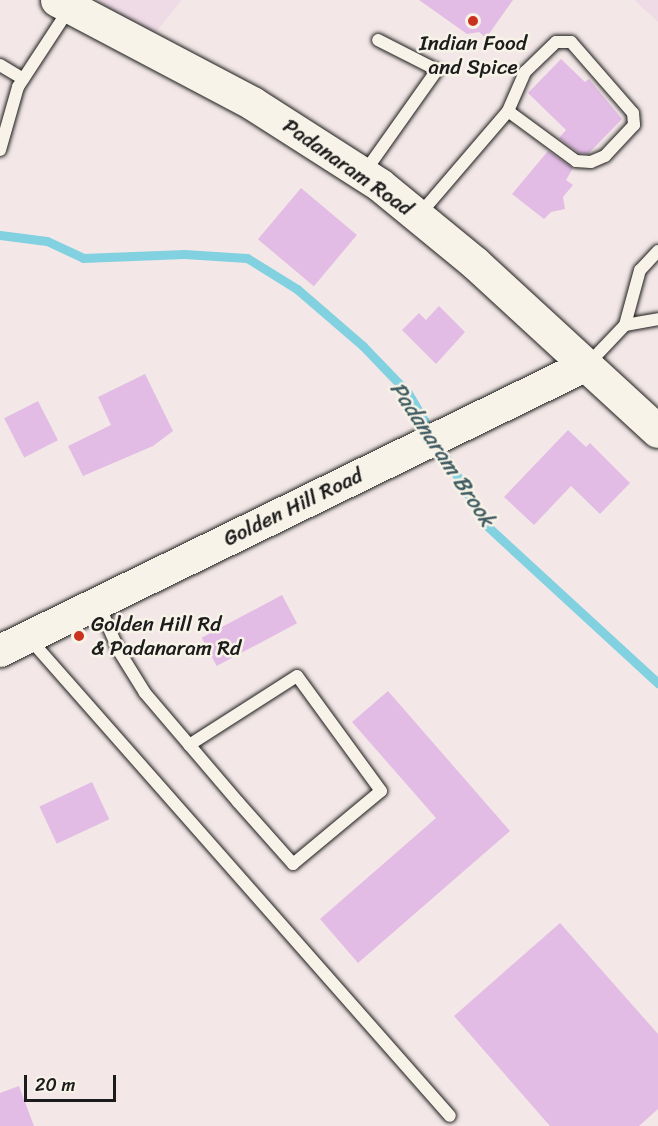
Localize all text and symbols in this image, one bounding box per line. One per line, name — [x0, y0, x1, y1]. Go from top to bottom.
marker: Indian Food and Spice — [466, 14, 480, 28]
place label: Indian Food and Spice — [419, 30, 527, 80]
street label: Padanaram Road — [278, 113, 418, 221]
water label: Padanaram Brook — [385, 376, 501, 532]
street label: Golden Hill Road — [219, 462, 367, 552]
place label: Golden Hill Rd & Padanaram Rd — [91, 611, 241, 661]
marker: Golden Hill Rd & Padanaram Rd — [72, 629, 86, 643]
scale bar — [27, 1063, 118, 1101]
text: 20 m — [35, 1069, 75, 1101]

